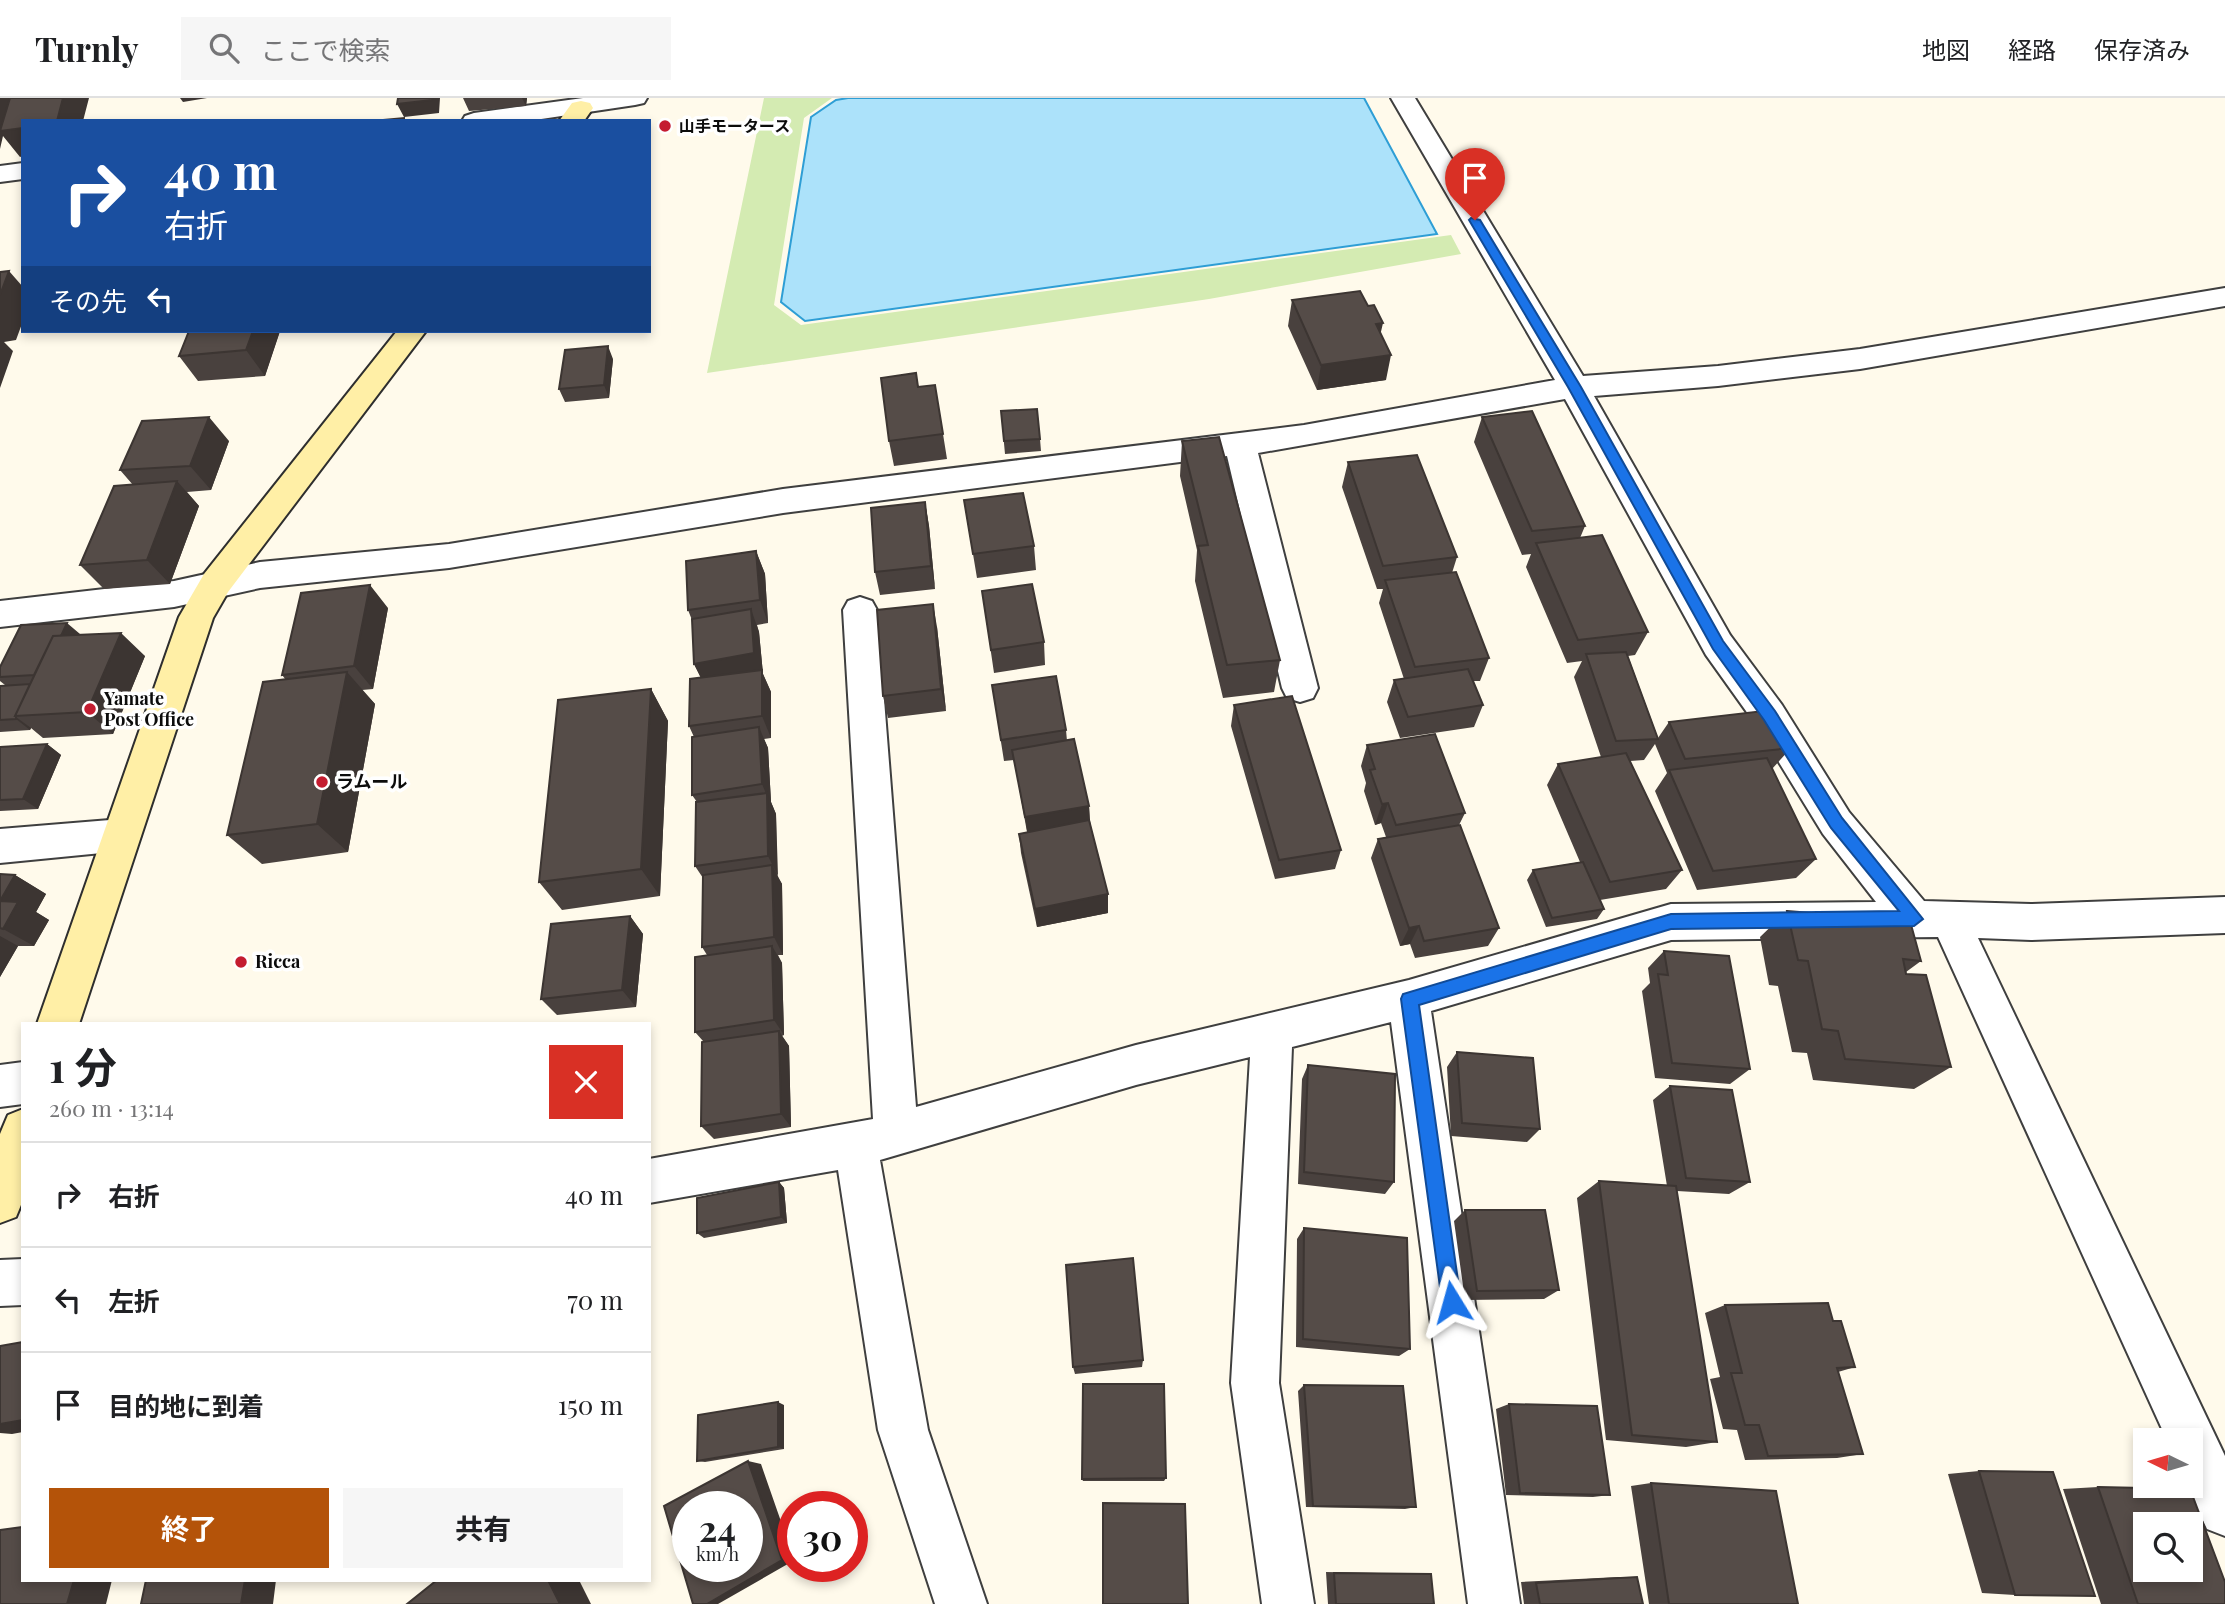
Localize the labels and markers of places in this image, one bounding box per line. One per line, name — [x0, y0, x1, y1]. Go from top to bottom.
place label: 山手モータース — [679, 115, 790, 136]
marker: 山手モータース — [657, 118, 673, 134]
pin — [1445, 148, 1505, 220]
place label: Yamate Post Office — [103, 686, 194, 731]
marker: Yamate Post Office — [82, 701, 98, 717]
place label: ラムール — [336, 769, 407, 793]
marker: ラムール — [314, 774, 330, 790]
place label: Ricca — [255, 949, 301, 973]
marker: Ricca — [233, 954, 249, 970]

